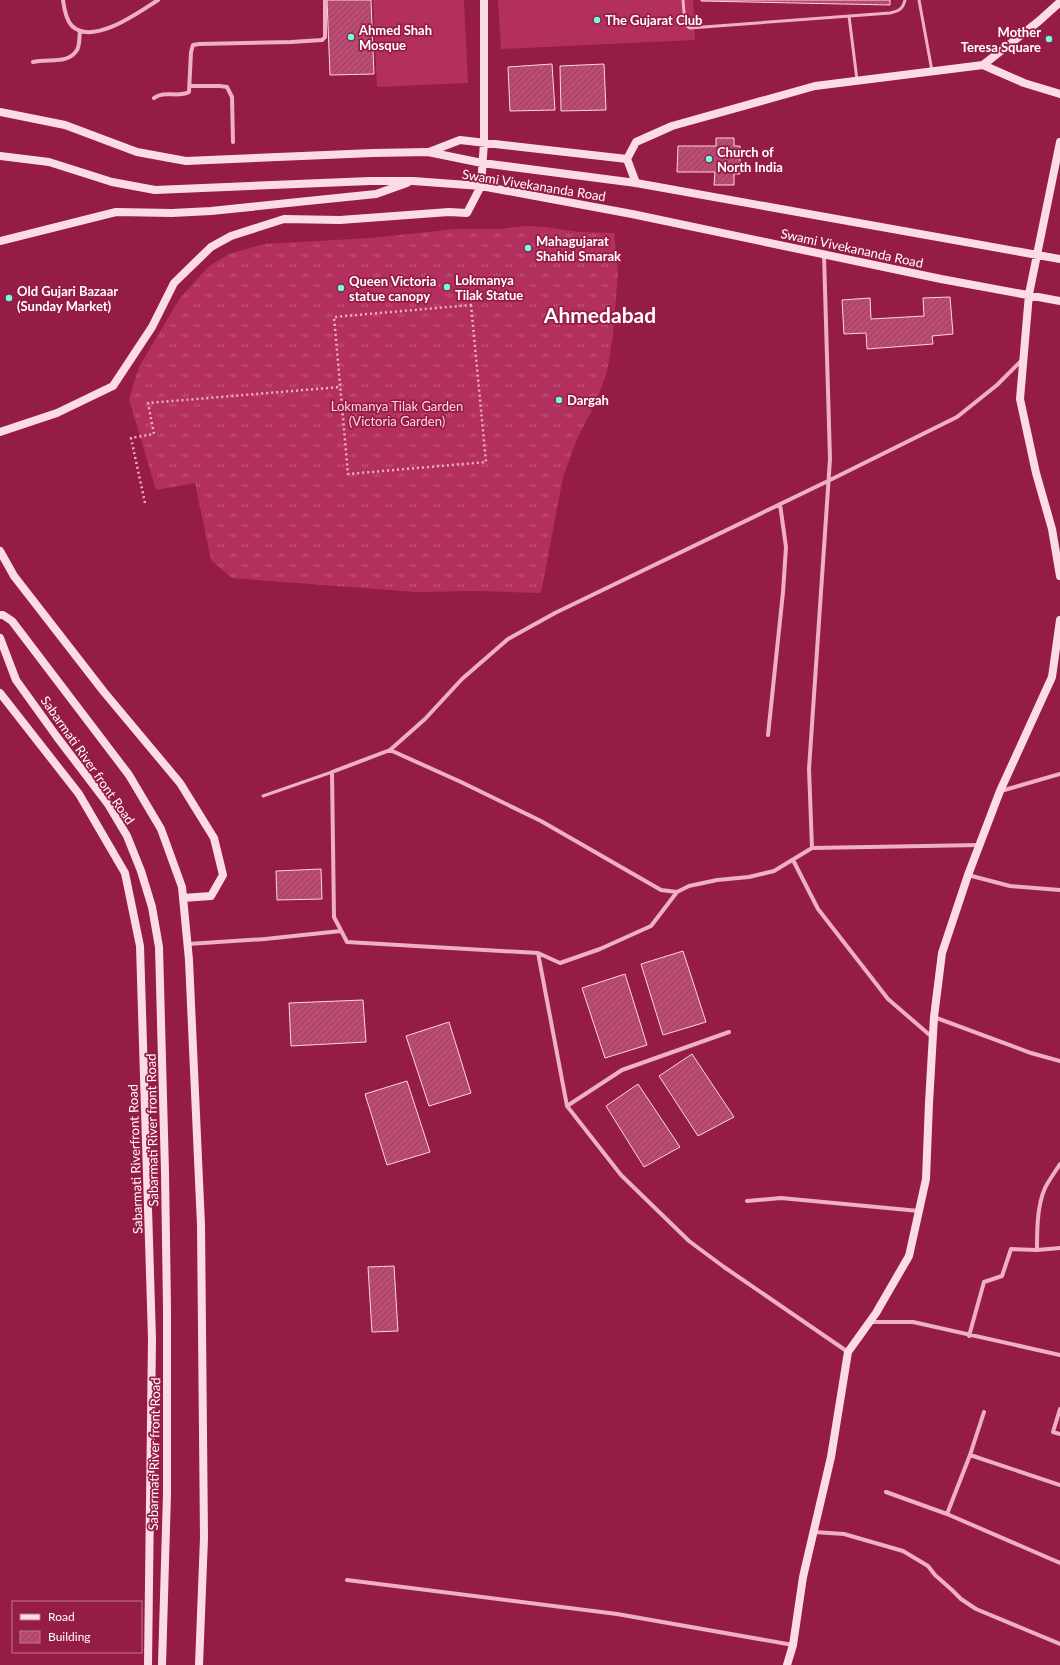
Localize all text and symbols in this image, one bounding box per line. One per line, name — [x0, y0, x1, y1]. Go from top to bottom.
place label: The Gujarat Club — [605, 12, 703, 28]
marker: The Gujarat Club — [592, 15, 602, 25]
place label: Ahmed Shah Mosque — [358, 22, 432, 53]
place label: Mother Teresa Square — [961, 24, 1041, 55]
marker: Ahmed Shah Mosque — [346, 32, 356, 42]
marker: Mother Teresa Square — [1044, 34, 1054, 44]
place label: Church of North India — [717, 144, 783, 175]
marker: Church of North India — [704, 154, 714, 164]
street label: Swami Vivekananda Road — [461, 166, 607, 204]
street label: Swami Vivekananda Road — [779, 225, 925, 271]
place label: Mahagujarat Shahid Smarak — [536, 233, 621, 264]
marker: Mahagujarat Shahid Smarak — [523, 243, 533, 253]
place label: Lokmanya Tilak Statue — [455, 272, 523, 303]
place label: Queen Victoria statue canopy — [349, 273, 436, 304]
marker: Lokmanya Tilak Statue — [442, 282, 452, 292]
place label: Old Gujari Bazaar (Sunday Market) — [17, 283, 118, 314]
marker: Queen Victoria statue canopy — [336, 283, 346, 293]
marker: Old Gujari Bazaar (Sunday Market) — [4, 293, 14, 303]
district label: Ahmedabad — [543, 302, 656, 327]
place label: Dargah — [567, 392, 609, 408]
marker: Dargah — [554, 395, 564, 405]
park label: Lokmanya Tilak Garden (Victoria Garden) — [331, 398, 463, 429]
street label: Sabarmati River front Road — [38, 693, 138, 827]
street label: Sabarmati River front Road — [143, 1053, 161, 1207]
street label: Sabarmati Riverfront Road — [124, 1084, 146, 1234]
street label: Sabarmati River front Road — [145, 1377, 163, 1531]
legend — [12, 1601, 142, 1653]
text: Road — [48, 1609, 75, 1624]
text: Building — [48, 1629, 91, 1644]

